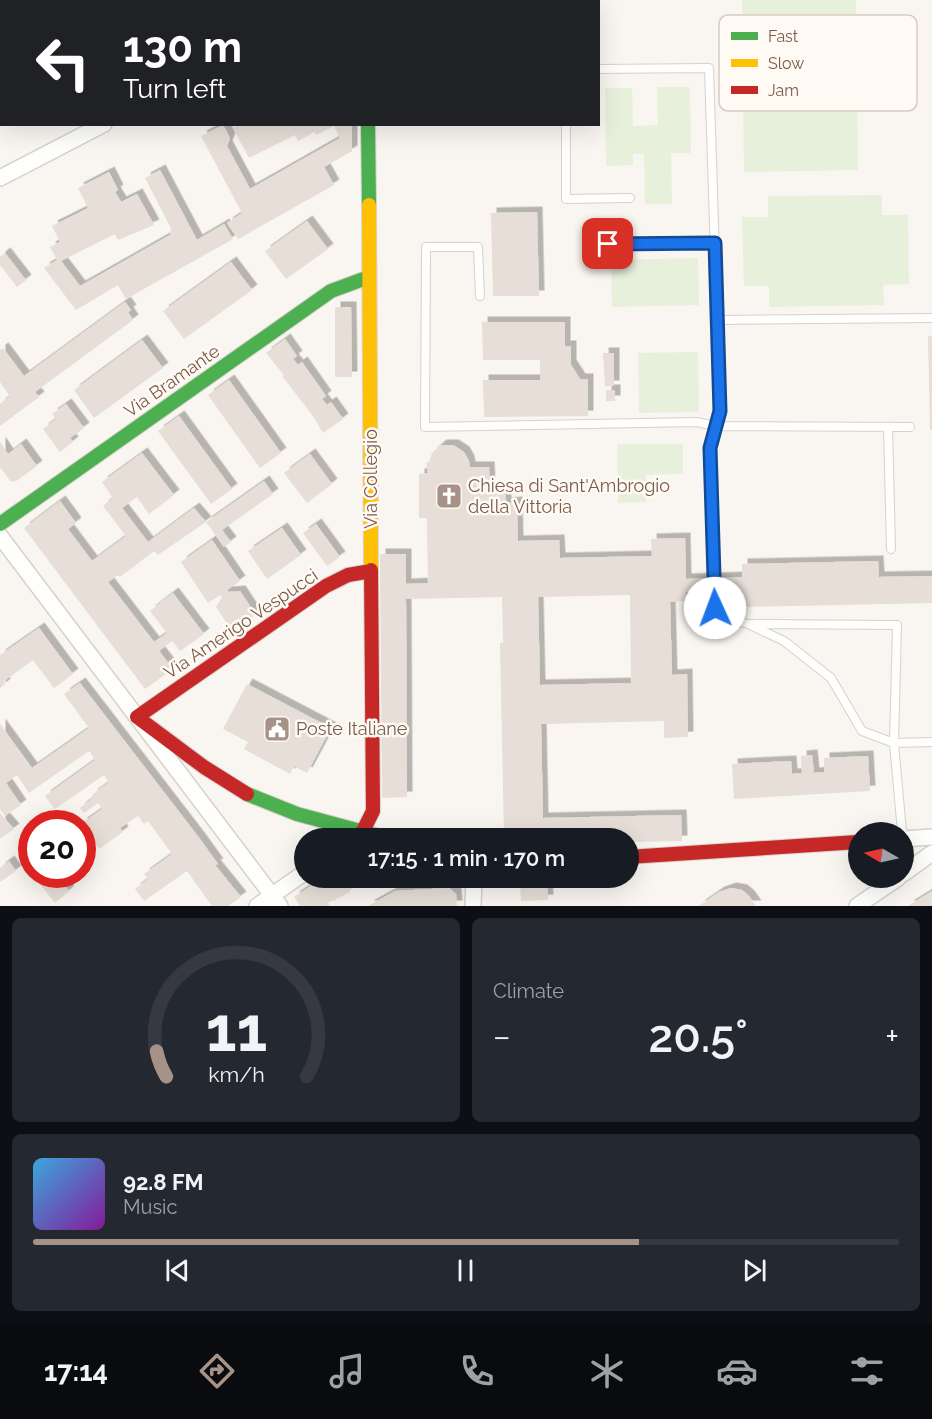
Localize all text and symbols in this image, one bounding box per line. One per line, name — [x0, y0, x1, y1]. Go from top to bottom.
legend — [719, 15, 917, 111]
text: 130 m — [123, 23, 242, 72]
icon: left — [24, 24, 102, 102]
text: Fast — [768, 27, 799, 46]
text: Slow — [768, 54, 804, 73]
text: Turn left — [123, 73, 226, 104]
text: Jam — [768, 81, 799, 100]
pin — [582, 218, 633, 269]
icon: arrive — [591, 227, 624, 260]
street label: Via Bramante — [120, 340, 224, 421]
street label: Via Collegio — [360, 429, 381, 529]
place label: Chiesa di Sant'Ambrogio della Vittoria — [468, 475, 670, 517]
church icon: Chiesa di Sant'Ambrogio della Vittoria — [434, 481, 464, 511]
street label: Via Amerigo Vespucci — [160, 564, 322, 683]
position arrow — [683, 576, 747, 640]
public building icon: Poste Italiane — [262, 714, 292, 744]
place label: Poste Italiane — [296, 718, 408, 739]
speed limit sign: 20 — [18, 810, 96, 888]
north arrow — [848, 822, 914, 888]
map controls — [848, 822, 914, 888]
text: 17:15 · 1 min · 170 m — [368, 845, 565, 871]
text: Climate — [493, 979, 564, 1003]
text: 11 — [205, 992, 267, 1066]
text: 20.5° — [648, 1010, 748, 1063]
text: − — [493, 1017, 511, 1056]
text: + — [885, 1017, 899, 1056]
text: km/h — [208, 1062, 264, 1087]
text: 92.8 FM — [123, 1169, 204, 1195]
text: Music — [123, 1195, 177, 1219]
icon: previous — [161, 1254, 194, 1287]
icon: pause — [449, 1254, 482, 1287]
icon: next — [738, 1254, 771, 1287]
icon: directions — [196, 1350, 238, 1392]
icon: music — [326, 1350, 368, 1392]
icon: phone — [456, 1350, 498, 1392]
icon: climate — [586, 1350, 628, 1392]
icon: car — [716, 1350, 758, 1392]
icon: filters — [846, 1350, 888, 1392]
text: 17:14 — [44, 1356, 108, 1387]

